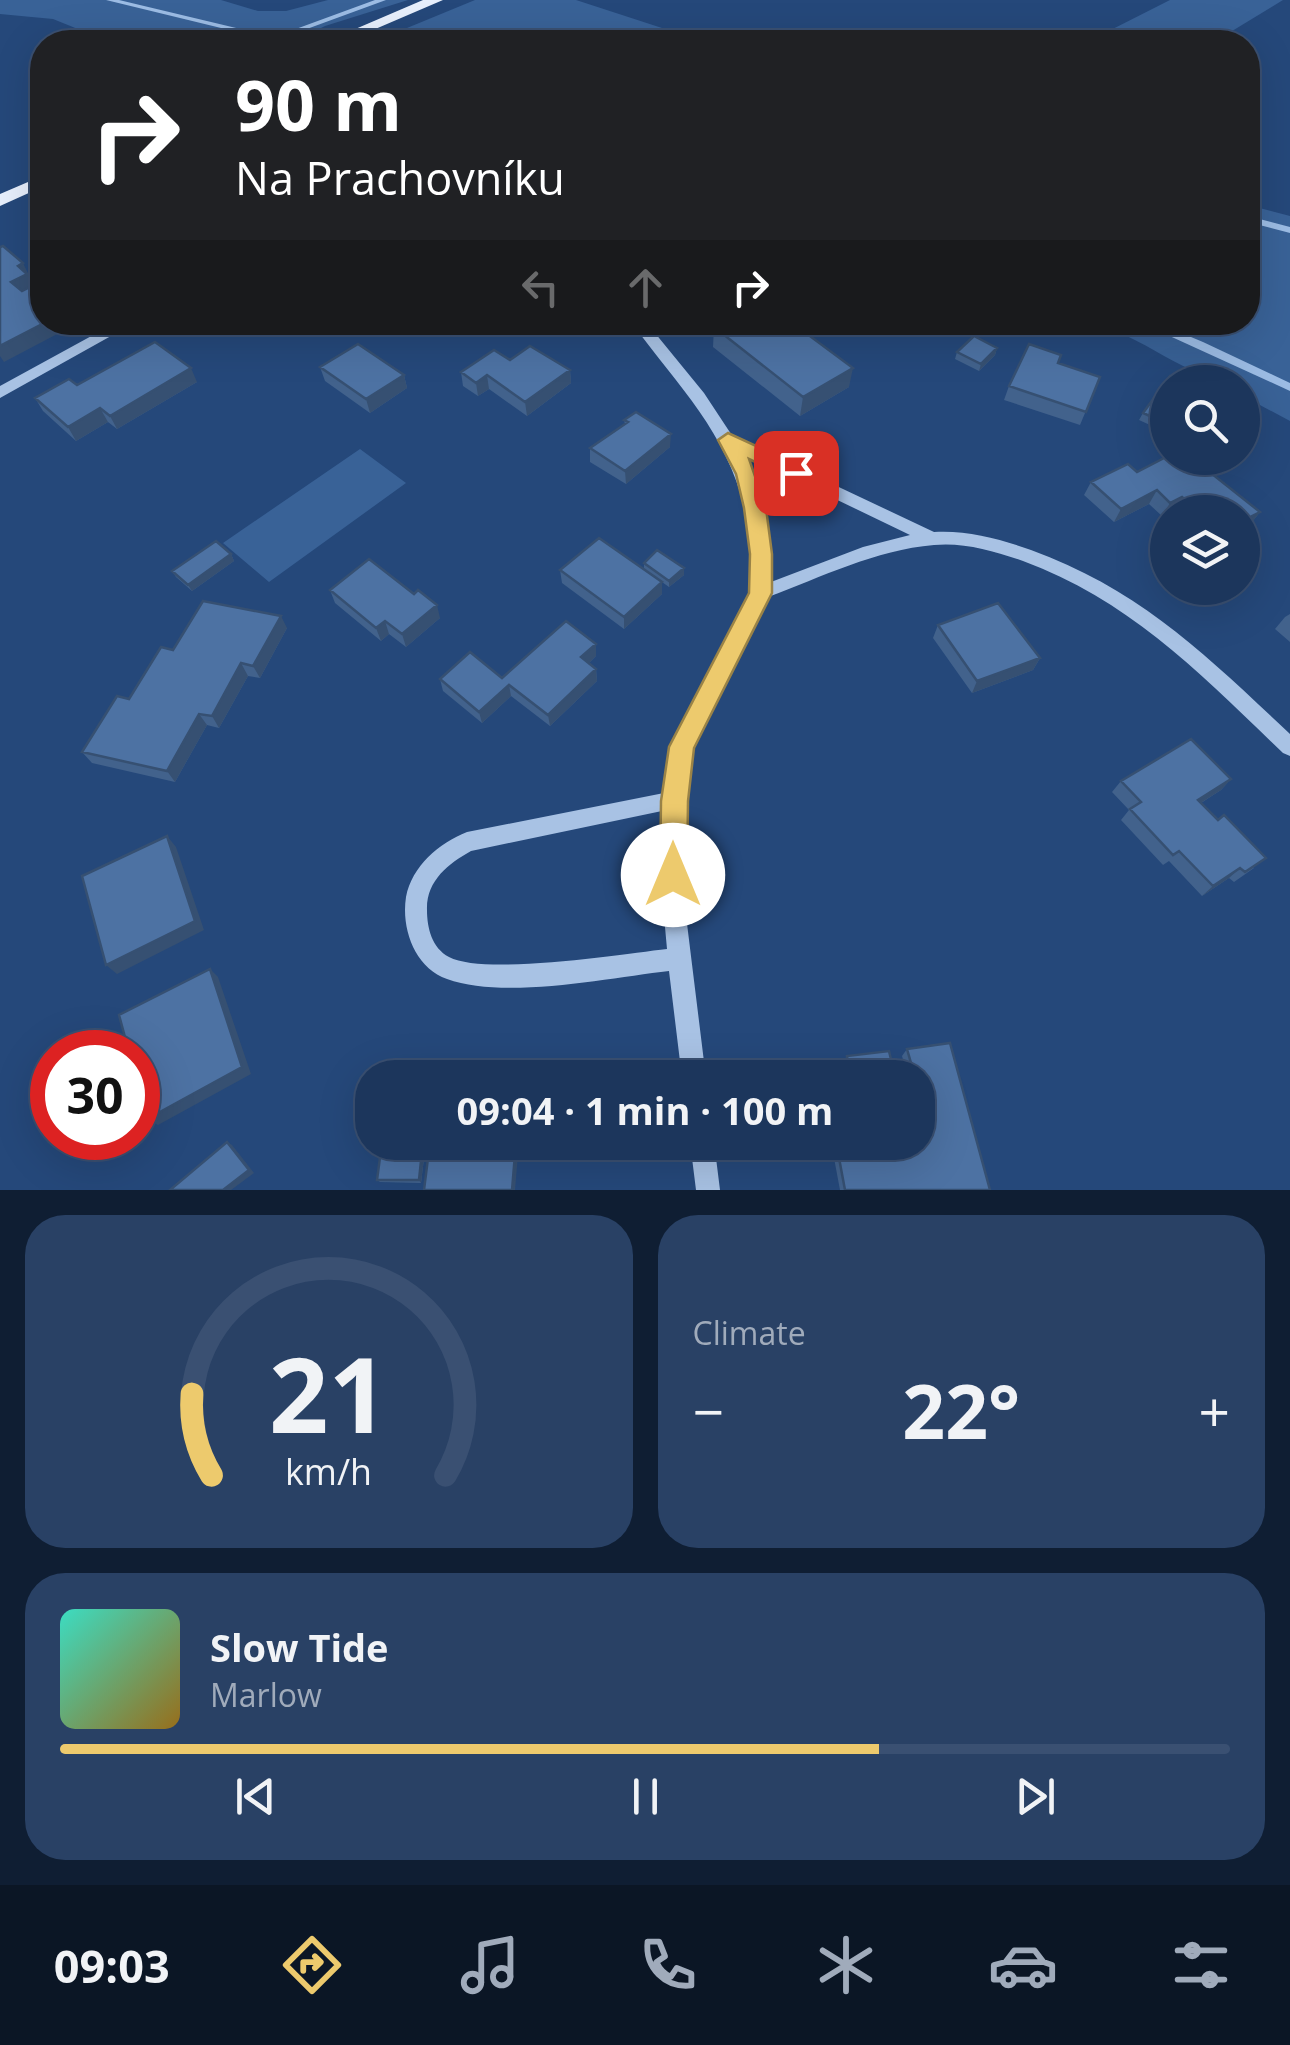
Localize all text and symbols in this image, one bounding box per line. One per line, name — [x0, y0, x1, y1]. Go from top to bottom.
text: 90 m — [235, 56, 402, 152]
icon: right — [70, 70, 200, 200]
text: Na Prachovníku — [235, 147, 565, 208]
icon: left — [513, 260, 568, 315]
icon: ahead — [618, 260, 673, 315]
icon: right — [723, 260, 778, 315]
map controls — [1150, 365, 1260, 605]
button: search — [1150, 365, 1260, 475]
pin — [754, 431, 839, 516]
icon: arrive — [769, 446, 824, 501]
button: layers — [1150, 495, 1260, 605]
position arrow — [621, 823, 725, 927]
speed limit sign: 30 — [30, 1030, 160, 1160]
text: 09:04 · 1 min · 100 m — [457, 1084, 833, 1136]
text: Climate — [693, 1311, 806, 1354]
text: 21 — [269, 1322, 388, 1463]
text: 22° — [902, 1359, 1020, 1461]
text: − — [693, 1373, 724, 1448]
text: + — [1199, 1373, 1230, 1448]
text: km/h — [285, 1447, 372, 1495]
text: Slow Tide — [210, 1621, 389, 1673]
text: Marlow — [210, 1673, 322, 1716]
icon: previous — [228, 1769, 283, 1824]
icon: pause — [618, 1769, 673, 1824]
icon: next — [1008, 1769, 1063, 1824]
icon: directions — [277, 1930, 347, 2000]
icon: music — [455, 1930, 525, 2000]
icon: phone — [633, 1930, 703, 2000]
icon: climate — [811, 1930, 881, 2000]
icon: car — [988, 1930, 1058, 2000]
icon: filters — [1166, 1930, 1236, 2000]
text: 09:03 — [54, 1935, 170, 1996]

